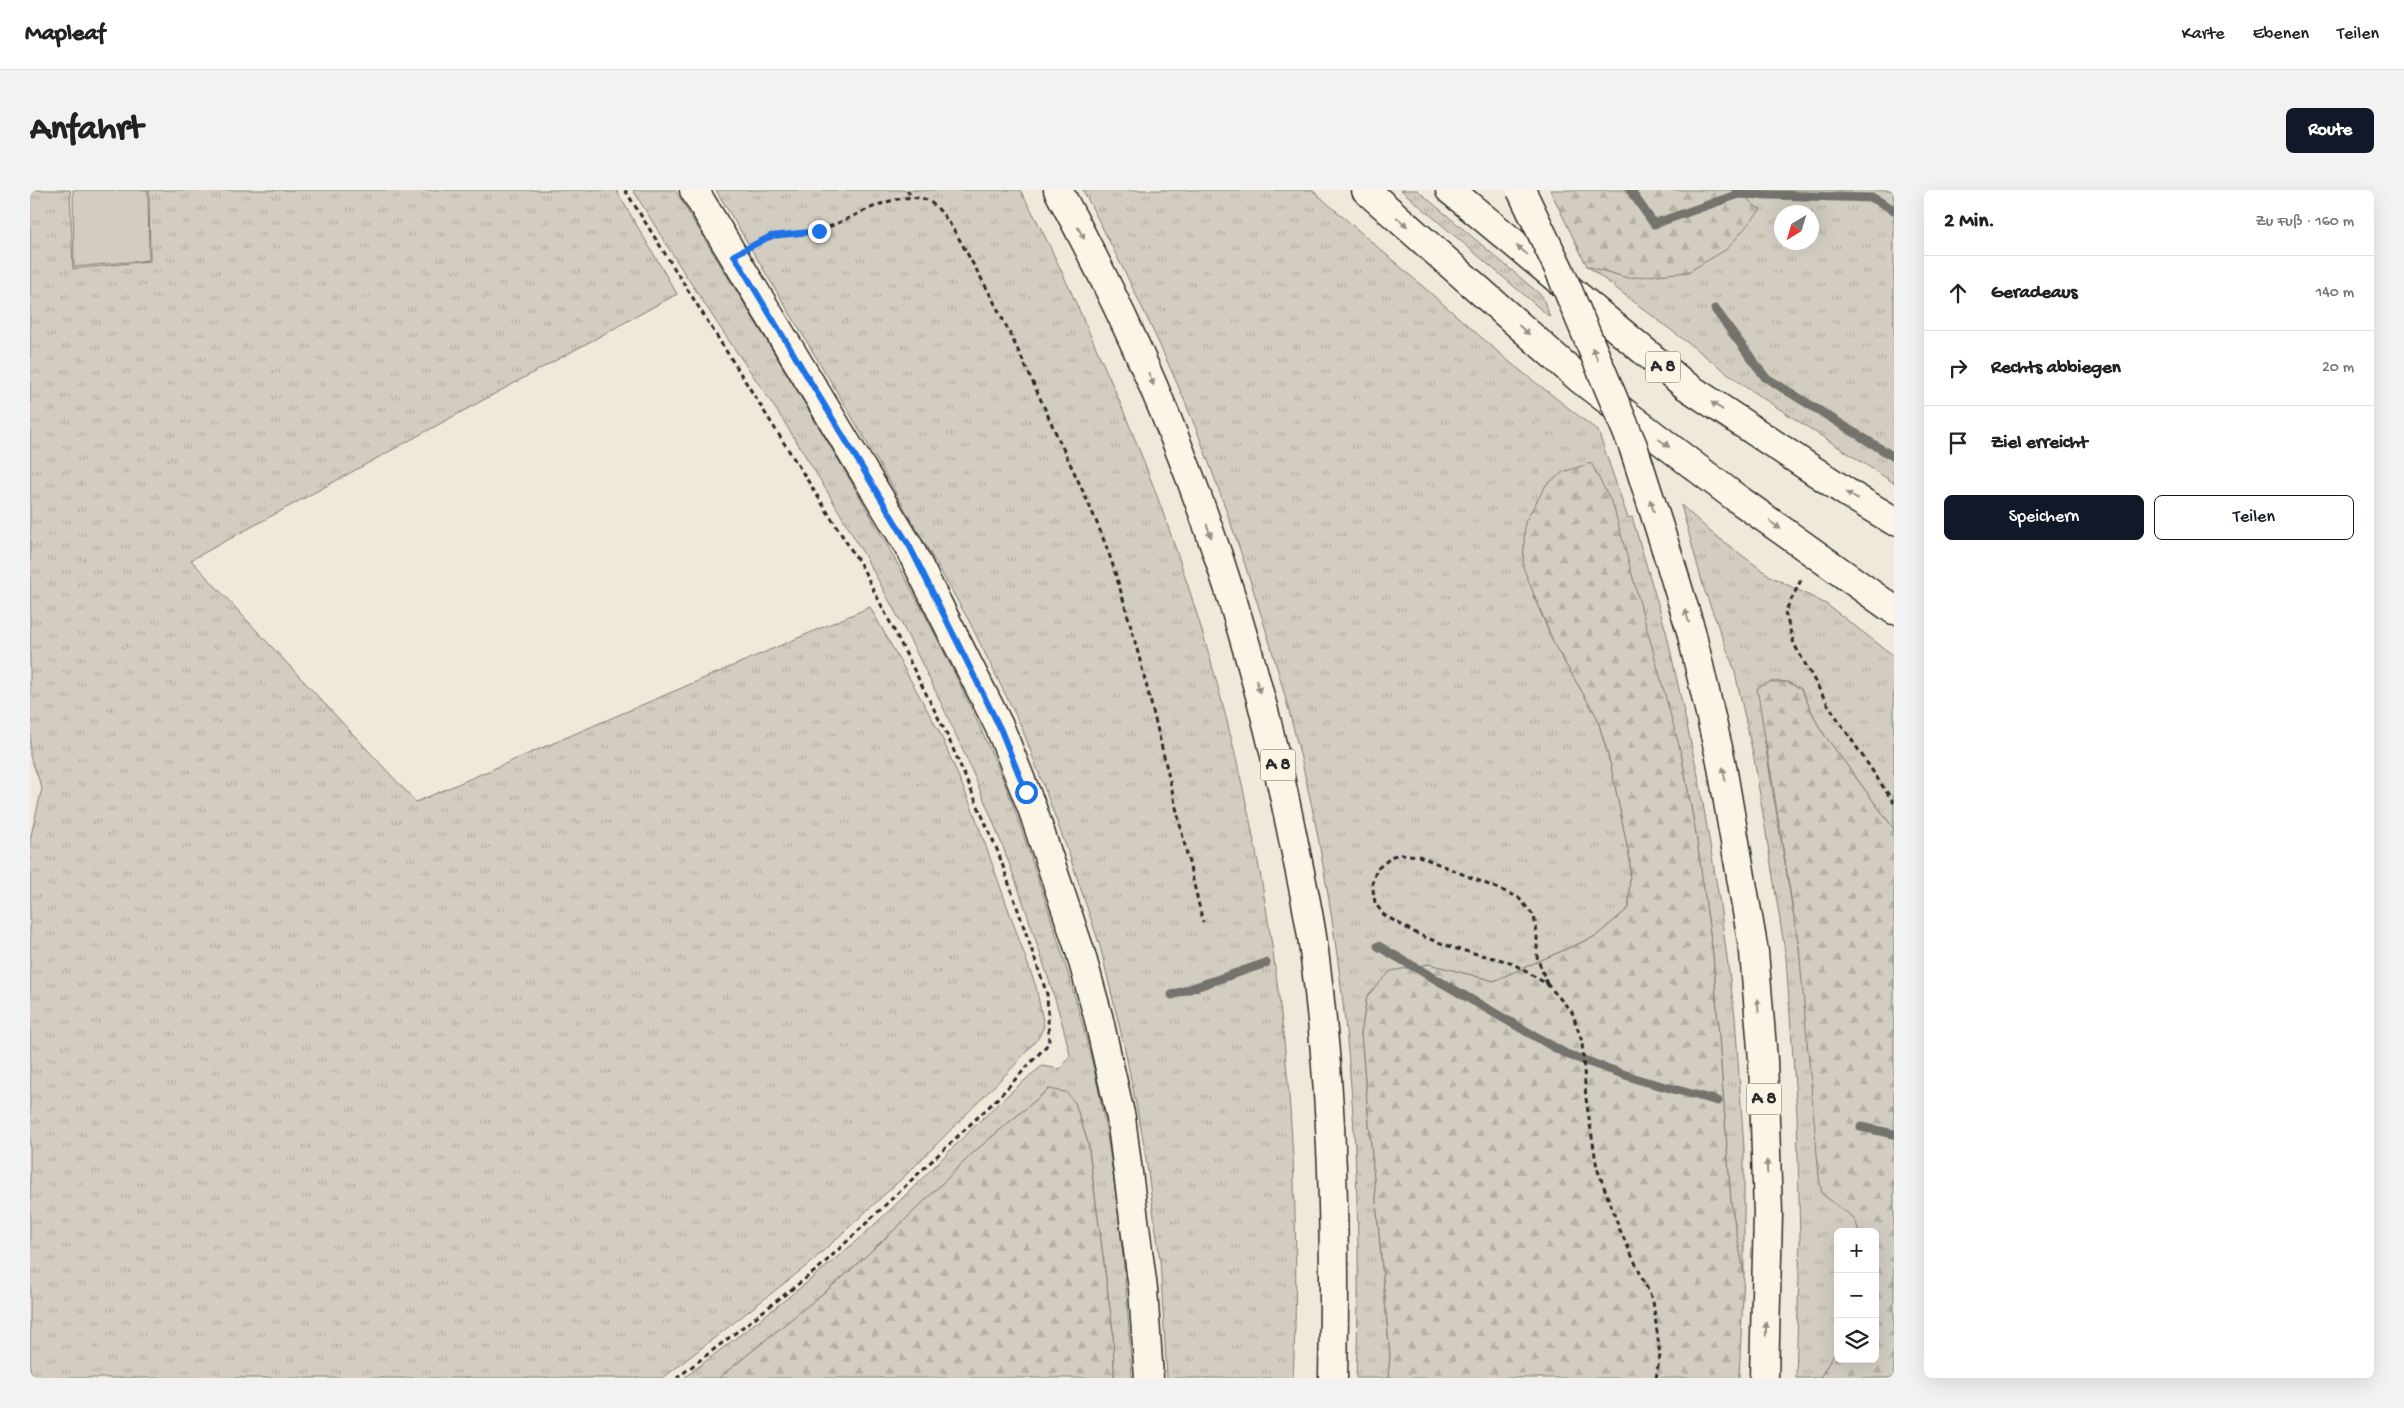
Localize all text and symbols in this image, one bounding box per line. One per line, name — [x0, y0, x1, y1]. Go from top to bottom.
text: Mapleaf — [25, 20, 105, 49]
text: Karte — [2182, 24, 2225, 45]
text: Ebenen — [2253, 24, 2309, 45]
text: Teilen — [2337, 24, 2379, 45]
button: Route — [2286, 108, 2374, 153]
text: Anfahrt — [30, 110, 143, 151]
north arrow — [1774, 205, 1819, 250]
text: 2 Min. — [1944, 210, 1995, 235]
text: Zu Fuß · 160 m — [2256, 213, 2354, 232]
one-way arrow — [1396, 216, 1408, 228]
route end — [808, 220, 831, 243]
one-way arrow — [1077, 225, 1085, 240]
one-way arrow — [1516, 244, 1528, 256]
icon: ahead — [1944, 279, 1972, 307]
text: Geradeaus — [1991, 282, 2077, 305]
text: 140 m — [2316, 284, 2354, 303]
one-way arrow — [1518, 324, 1530, 336]
one-way arrow — [1590, 347, 1598, 361]
road number: A 8 — [1646, 352, 1680, 382]
icon: right — [1944, 354, 1972, 382]
text: Rechts abbiegen — [1991, 357, 2121, 380]
text: 20 m — [2322, 359, 2354, 378]
one-way arrow — [1148, 372, 1156, 386]
one-way arrow — [1710, 401, 1724, 411]
icon: arrive — [1944, 429, 1972, 457]
text: Ziel erreicht — [1991, 432, 2088, 455]
one-way arrow — [1657, 438, 1671, 448]
one-way arrow — [1846, 491, 1859, 501]
button: Speichern — [1944, 495, 2144, 540]
button: Teilen — [2154, 495, 2354, 540]
one-way arrow — [1648, 498, 1656, 513]
one-way arrow — [1768, 520, 1781, 530]
one-way arrow — [1206, 524, 1214, 539]
one-way arrow — [1682, 609, 1690, 624]
one-way arrow — [1255, 678, 1263, 693]
road number: A 8 — [1260, 750, 1296, 780]
one-way arrow — [1720, 767, 1728, 782]
route start — [1015, 781, 1038, 804]
one-way arrow — [1754, 996, 1762, 1012]
road number: A 8 — [1746, 1084, 1782, 1114]
one-way arrow — [1763, 1159, 1771, 1175]
map controls — [1834, 1228, 1879, 1363]
button: + — [1834, 1228, 1879, 1273]
button: − — [1834, 1273, 1879, 1318]
button: layers — [1834, 1318, 1879, 1363]
one-way arrow — [1762, 1321, 1770, 1337]

